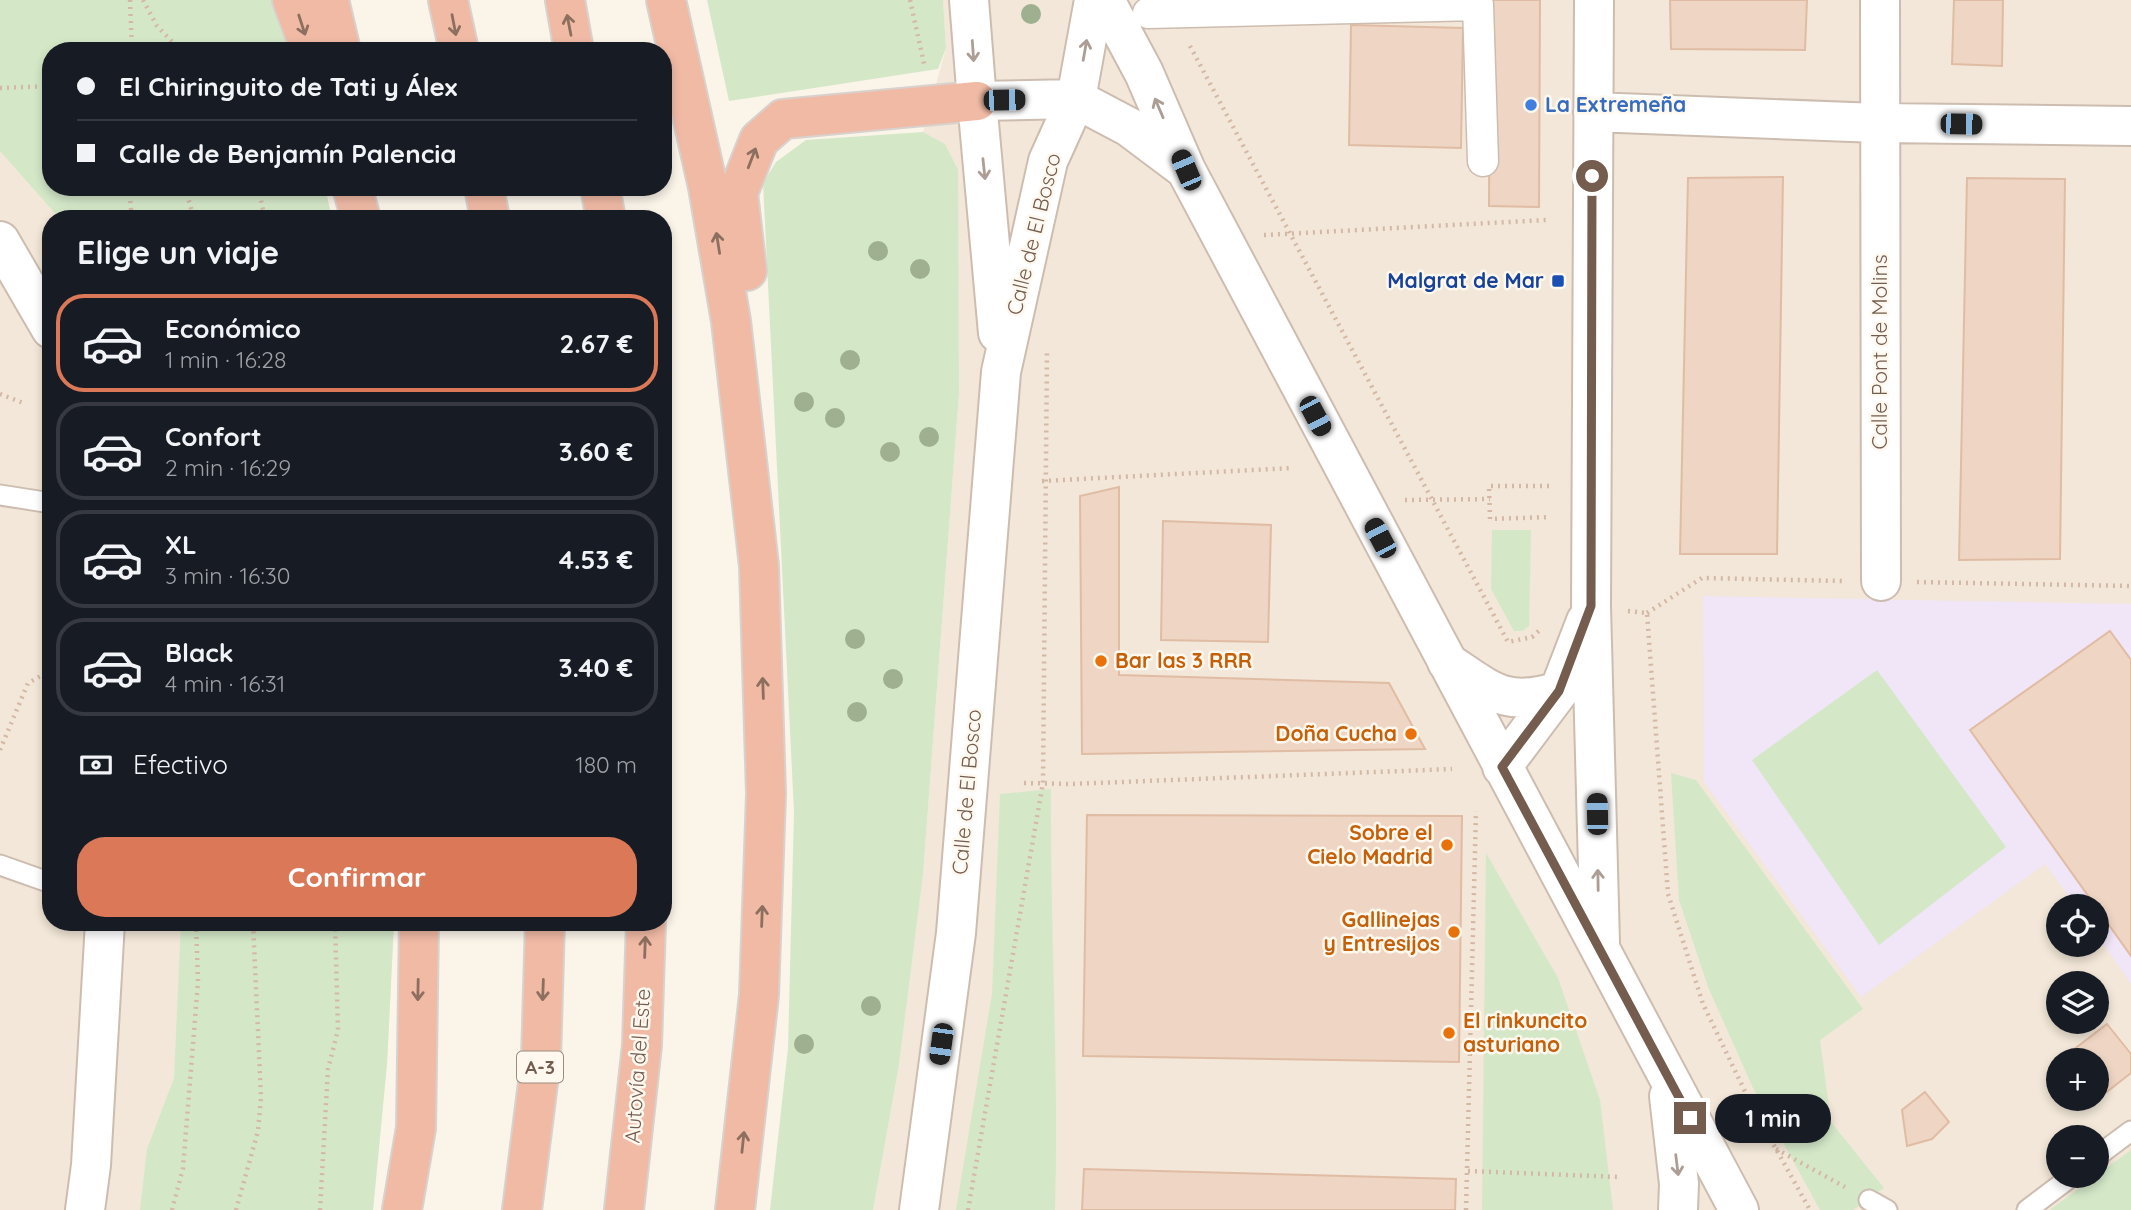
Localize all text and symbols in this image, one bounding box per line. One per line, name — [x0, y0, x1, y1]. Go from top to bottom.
one-way arrow — [447, 13, 461, 36]
one-way arrow — [296, 14, 309, 36]
one-way arrow — [562, 14, 576, 37]
one-way arrow — [967, 39, 980, 61]
one-way arrow — [1079, 39, 1092, 62]
text: El Chiringuito de Tati y Álex — [119, 70, 457, 103]
car — [983, 89, 1026, 111]
place label: La Extremeña — [1545, 91, 1686, 117]
one-way arrow — [1152, 97, 1165, 119]
marker: La Extremeña — [1523, 97, 1539, 113]
car — [1940, 113, 1983, 135]
text: Calle de Benjamín Palencia — [119, 137, 457, 170]
car — [1169, 147, 1204, 193]
one-way arrow — [746, 148, 759, 170]
street label: Calle de El Bosco — [1000, 150, 1066, 317]
one-way arrow — [977, 157, 990, 180]
route start — [1576, 160, 1608, 192]
text: Elige un viaje — [77, 232, 279, 272]
one-way arrow — [711, 232, 724, 255]
street label: Calle Pont de Molins — [1866, 254, 1892, 450]
place label: Malgrat de Mar — [1387, 267, 1544, 293]
marker: Malgrat de Mar — [1550, 273, 1566, 289]
icon: car — [81, 312, 144, 375]
text: Económico — [165, 312, 301, 345]
text: 2.67 € — [559, 327, 633, 360]
text: 1 min · 16:28 — [165, 345, 286, 374]
car — [1296, 393, 1335, 439]
icon: car — [81, 420, 144, 483]
text: Confort — [165, 420, 262, 453]
text: 3.60 € — [559, 435, 633, 468]
text: 2 min · 16:29 — [165, 453, 291, 482]
car — [1361, 515, 1400, 561]
icon: car — [81, 528, 144, 591]
text: XL — [165, 528, 197, 561]
text: 4.53 € — [559, 543, 633, 576]
text: 3 min · 16:30 — [165, 561, 291, 590]
icon: car — [81, 636, 144, 699]
text: Black — [165, 636, 234, 669]
place label: Bar las 3 RRR — [1115, 647, 1252, 673]
text: 3.40 € — [559, 651, 633, 684]
marker: Bar las 3 RRR — [1093, 653, 1109, 669]
text: 4 min · 16:31 — [165, 669, 285, 698]
one-way arrow — [756, 677, 769, 700]
street label: Calle de El Bosco — [946, 708, 986, 876]
place label: Doña Cucha — [1275, 720, 1397, 746]
marker: Doña Cucha — [1403, 726, 1419, 742]
icon: cash — [77, 746, 115, 784]
text: Efectivo — [133, 748, 228, 781]
text: 180 m — [575, 750, 637, 779]
car — [1587, 793, 1608, 835]
place label: Sobre el Cielo Madrid — [1307, 819, 1433, 869]
button: Confirmar — [77, 837, 637, 917]
marker: Sobre el Cielo Madrid — [1439, 837, 1455, 853]
one-way arrow — [1592, 869, 1605, 892]
map controls — [2046, 894, 2109, 1188]
button: locate — [2046, 894, 2109, 957]
one-way arrow — [755, 904, 768, 927]
place label: Gallinejas y Entresijos — [1324, 906, 1440, 956]
marker: Gallinejas y Entresijos — [1446, 924, 1462, 940]
one-way arrow — [638, 936, 652, 959]
button: layers — [2046, 971, 2109, 1034]
one-way arrow — [411, 979, 425, 1002]
one-way arrow — [536, 979, 550, 1002]
street label: Autovía del Este — [619, 988, 655, 1144]
place label: El rinkuncito asturiano — [1463, 1007, 1587, 1057]
car — [928, 1022, 955, 1066]
marker: El rinkuncito asturiano — [1441, 1025, 1457, 1041]
button: + — [2046, 1048, 2109, 1111]
road number: A-3 — [517, 1051, 563, 1082]
callout: 1 min — [1714, 1094, 1830, 1142]
route end — [1674, 1102, 1706, 1134]
text: 1 min — [1745, 1104, 1801, 1133]
button: − — [2046, 1125, 2109, 1188]
one-way arrow — [736, 1131, 749, 1154]
one-way arrow — [1671, 1153, 1684, 1176]

